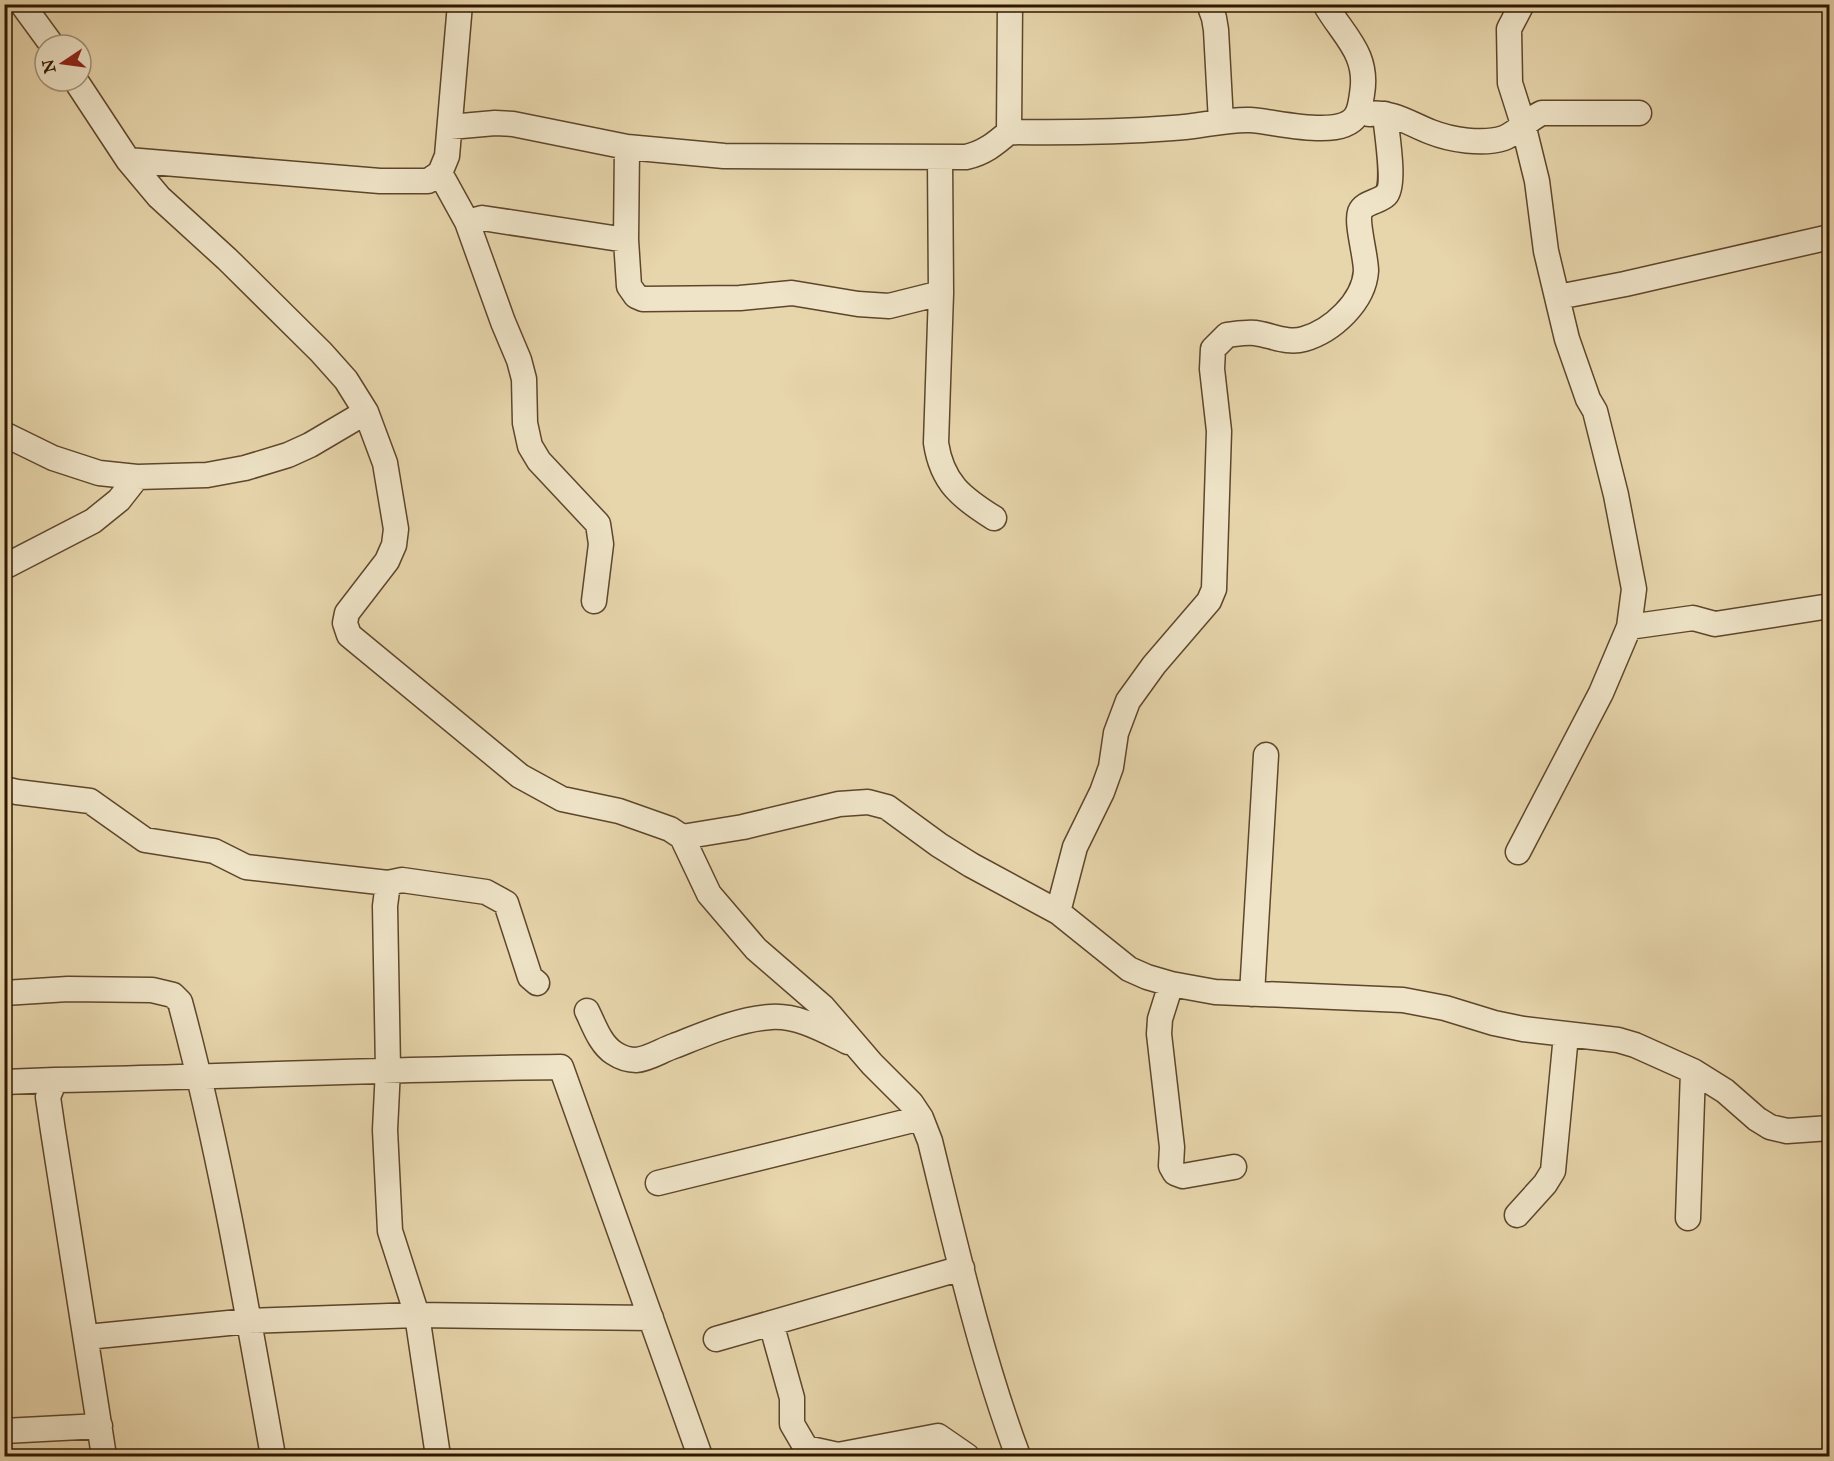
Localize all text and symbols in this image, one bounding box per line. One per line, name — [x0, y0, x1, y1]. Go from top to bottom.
north arrow — [33, 33, 93, 93]
text: N — [38, 57, 60, 75]

